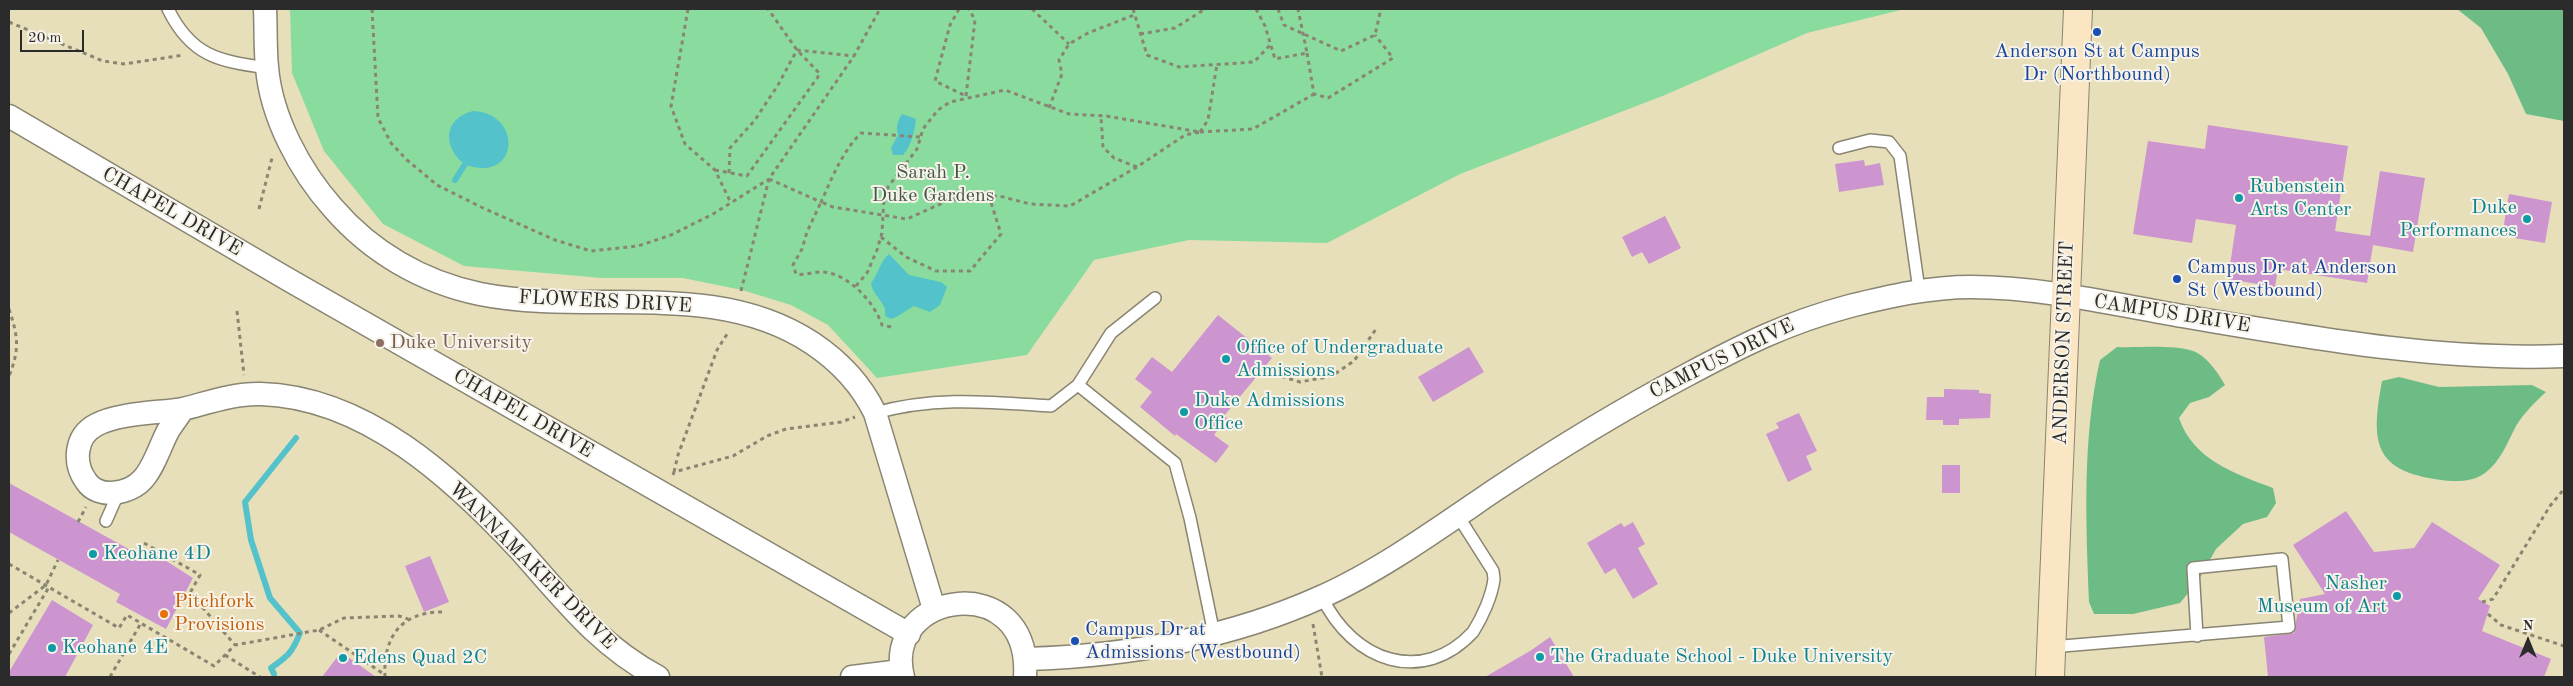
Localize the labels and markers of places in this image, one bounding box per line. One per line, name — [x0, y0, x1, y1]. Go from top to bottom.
marker: Anderson St at Campus Dr (Northbound) — [2091, 26, 2103, 38]
place label: Anderson St at Campus Dr (Northbound) — [1994, 40, 2200, 87]
place label: Rubenstein Arts Center — [2249, 175, 2352, 222]
marker: Rubenstein Arts Center — [2233, 192, 2245, 204]
place label: Duke Performances — [2399, 196, 2517, 243]
marker: Duke Performances — [2521, 213, 2533, 225]
place label: Campus Dr at Anderson St (Westbound) — [2187, 256, 2397, 303]
marker: Campus Dr at Anderson St (Westbound) — [2171, 273, 2183, 285]
place label: Duke University — [390, 331, 532, 355]
place label: Office of Undergraduate Admissions — [1236, 336, 1443, 383]
marker: Duke University — [374, 337, 386, 349]
marker: Office of Undergraduate Admissions — [1220, 353, 1232, 365]
place label: Duke Admissions Office — [1194, 389, 1345, 436]
marker: Duke Admissions Office — [1178, 406, 1190, 418]
place label: Keohane 4D — [103, 542, 211, 566]
marker: Keohane 4D — [87, 548, 99, 560]
place label: Nasher Museum of Art — [2257, 572, 2387, 619]
place label: Pitchfork Provisions — [174, 590, 264, 637]
marker: Nasher Museum of Art — [2391, 590, 2403, 602]
marker: Pitchfork Provisions — [158, 608, 170, 620]
place label: Campus Dr at Admissions (Westbound) — [1085, 618, 1301, 665]
marker: Campus Dr at Admissions (Westbound) — [1069, 635, 1081, 647]
place label: Keohane 4E — [62, 636, 168, 660]
marker: Keohane 4E — [46, 642, 58, 654]
place label: The Graduate School - Duke University — [1550, 645, 1893, 669]
place label: Edens Quad 2C — [353, 646, 487, 670]
marker: The Graduate School - Duke University — [1534, 651, 1546, 663]
marker: Edens Quad 2C — [337, 652, 349, 664]

